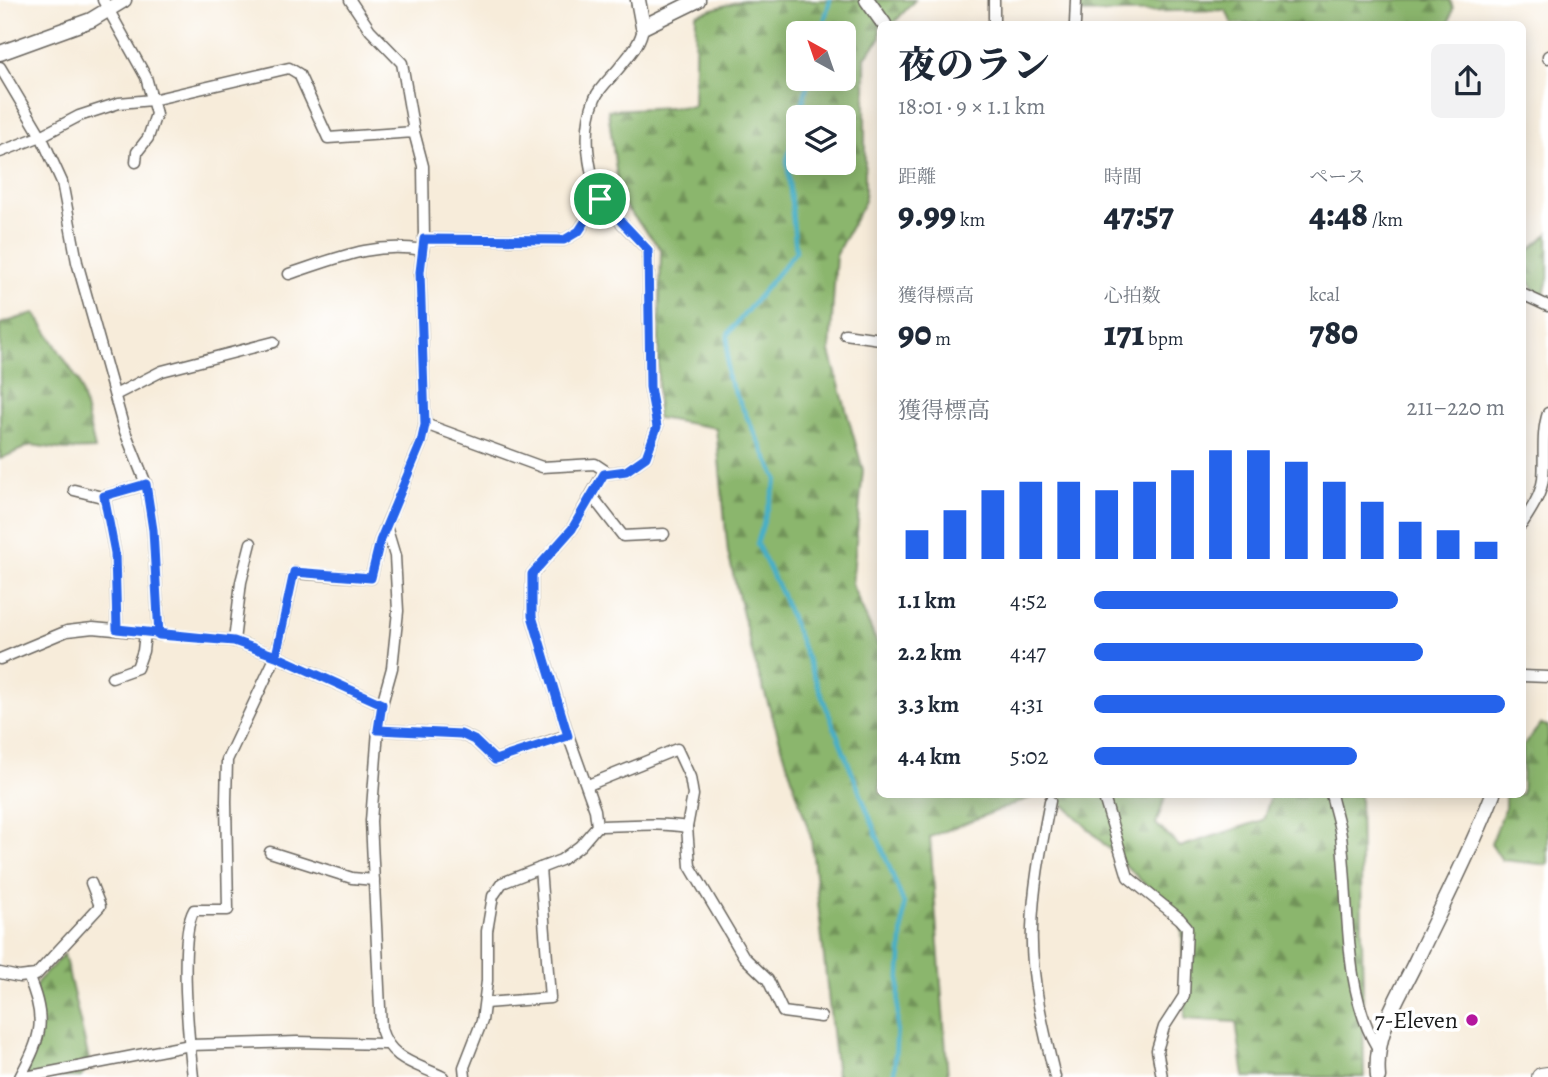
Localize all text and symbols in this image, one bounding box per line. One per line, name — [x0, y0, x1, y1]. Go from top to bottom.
north arrow — [786, 21, 856, 91]
map controls — [786, 21, 856, 175]
text: 夜のラン — [898, 39, 1050, 91]
button: share — [1431, 44, 1505, 118]
text: 18:01 · 9 × 1.1 km — [898, 91, 1045, 122]
button: layers — [786, 105, 856, 175]
text: 距離 — [898, 164, 936, 190]
text: 時間 — [1104, 164, 1142, 190]
text: ペース — [1309, 164, 1365, 190]
pin — [570, 169, 630, 229]
icon: arrive — [581, 180, 619, 218]
text: 9.99 — [898, 190, 956, 238]
text: 47:57 — [1104, 190, 1174, 238]
text: 4:48 — [1309, 190, 1368, 238]
text: km — [956, 207, 985, 233]
text: /km — [1368, 207, 1403, 233]
text: kcal — [1309, 282, 1340, 308]
text: 獲得標高 — [898, 283, 974, 309]
text: 心拍数 — [1104, 283, 1161, 309]
text: 780 — [1309, 308, 1358, 356]
text: 90 — [898, 309, 931, 357]
text: 171 — [1104, 309, 1144, 357]
text: m — [931, 326, 951, 352]
text: bpm — [1144, 326, 1184, 352]
text: 211–220 m — [1407, 392, 1505, 423]
text: 獲得標高 — [898, 395, 990, 426]
text: 1.1 km — [898, 585, 956, 616]
text: 4:52 — [1010, 585, 1047, 616]
text: 2.2 km — [898, 637, 962, 668]
text: 4:47 — [1010, 637, 1046, 668]
text: 3.3 km — [898, 689, 959, 720]
text: 4:31 — [1010, 689, 1043, 720]
text: 4.4 km — [898, 741, 961, 772]
text: 5:02 — [1010, 741, 1049, 772]
place label: 7-Eleven — [1375, 1004, 1458, 1036]
marker: 7-Eleven — [1464, 1012, 1480, 1028]

